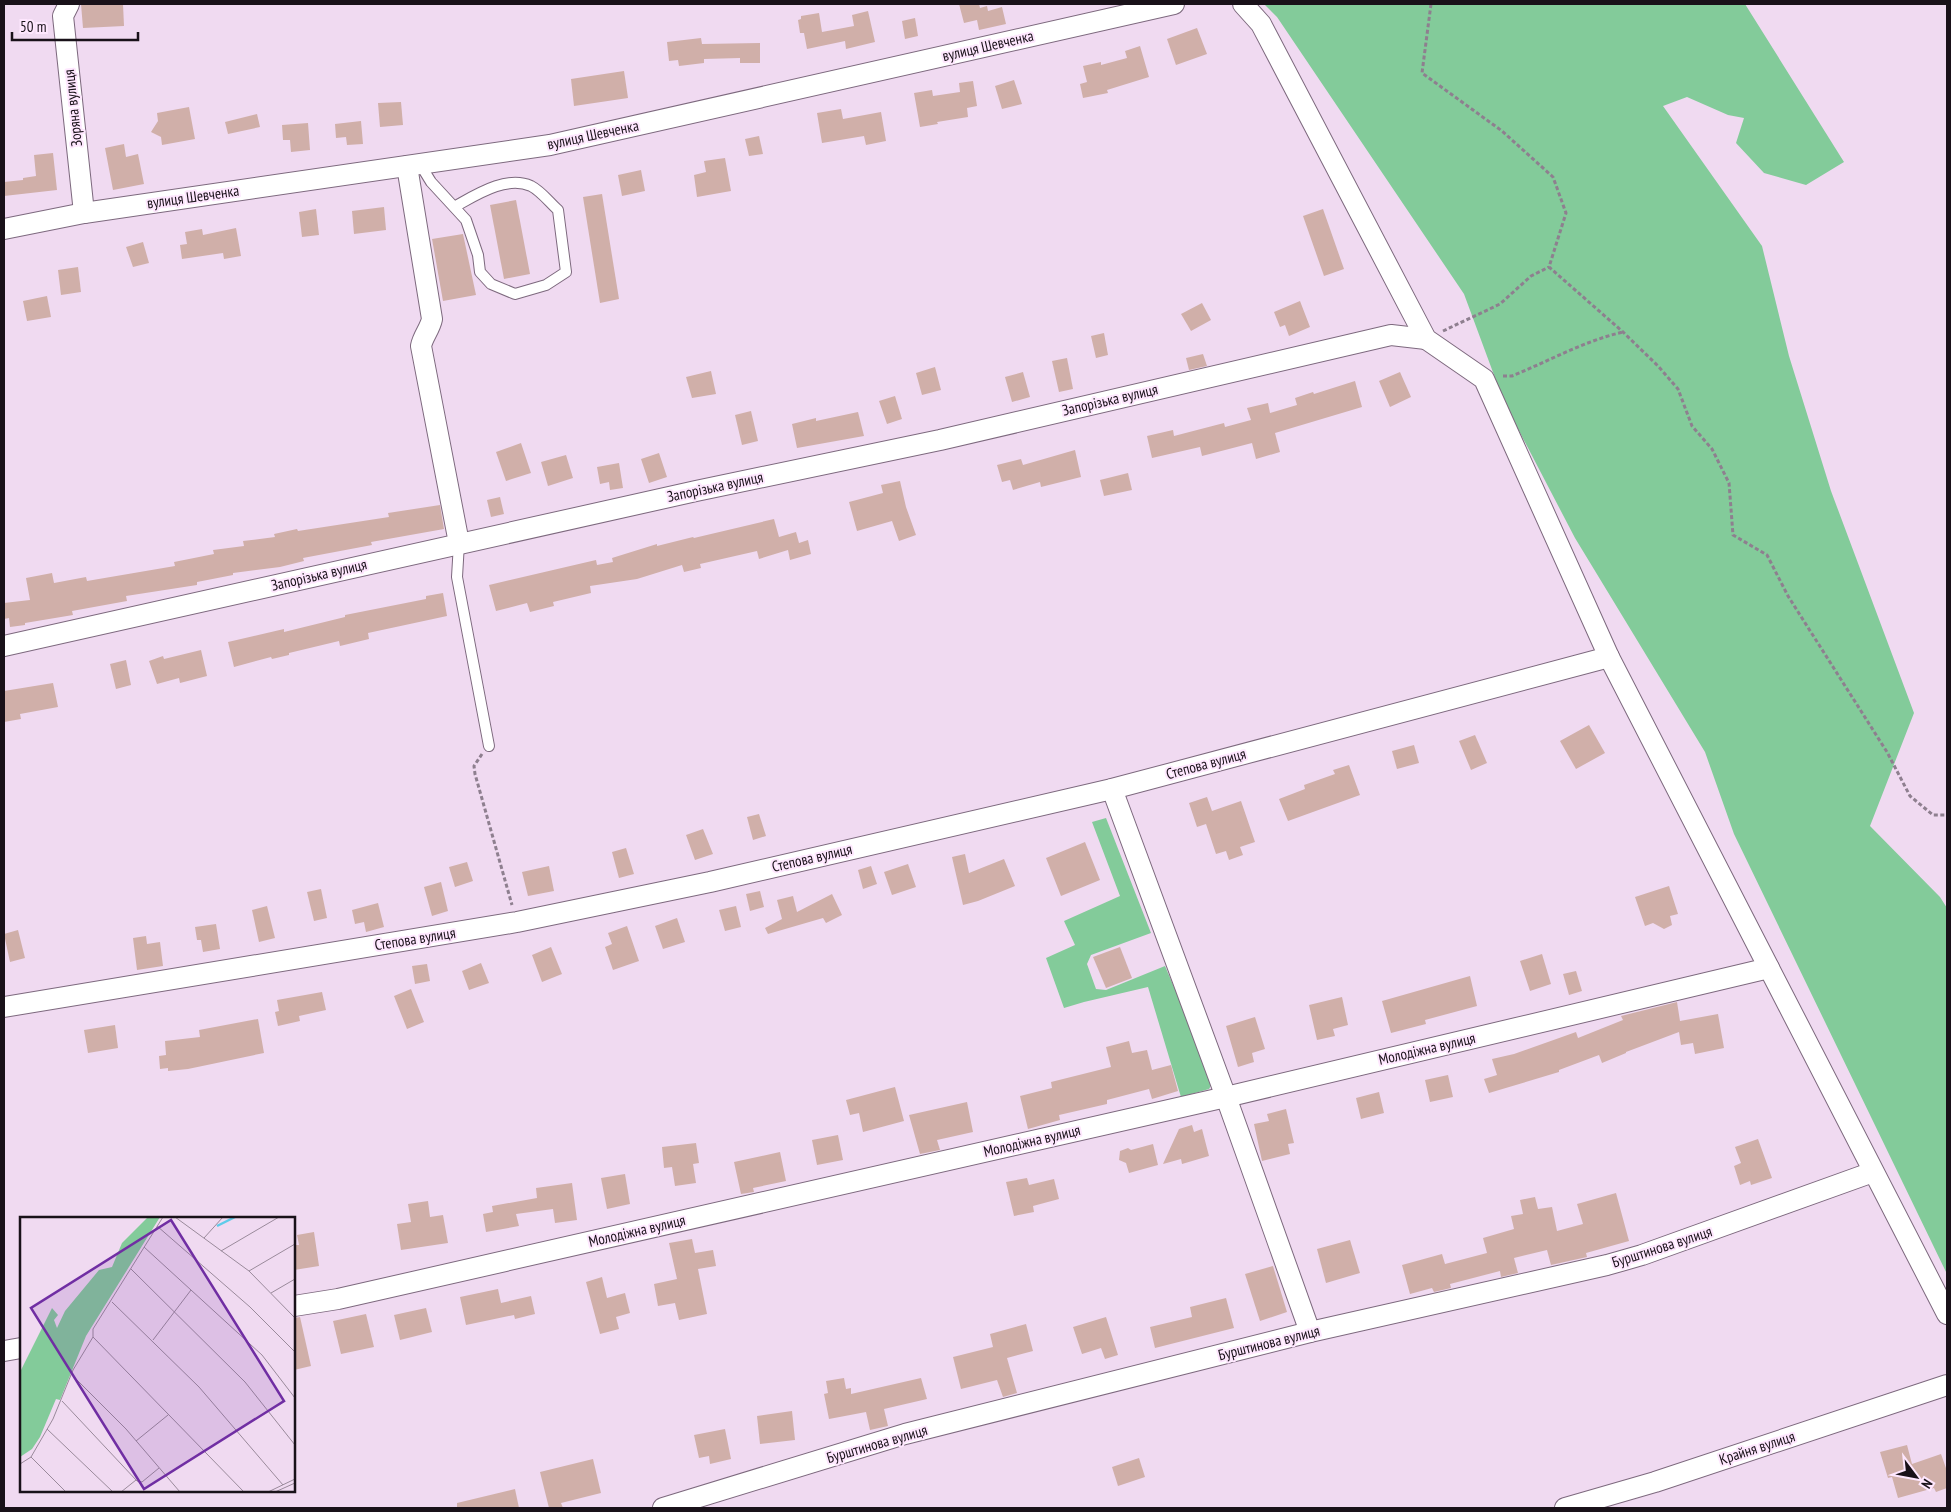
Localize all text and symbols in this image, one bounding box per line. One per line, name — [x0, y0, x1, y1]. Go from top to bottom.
scale bar — [12, 10, 139, 42]
text: 50 m — [20, 17, 46, 36]
street label: вулиця Шевченка — [940, 26, 1035, 65]
street label: Зоряна вулиця — [59, 68, 86, 148]
street label: вулиця Шевченка — [545, 116, 640, 153]
street label: вулиця Шевченка — [146, 181, 240, 212]
street label: Запорізька вулиця — [1060, 379, 1160, 420]
street label: Запорізька вулиця — [665, 467, 765, 506]
street label: Запорізька вулиця — [269, 554, 369, 595]
street label: Степова вулиця — [1164, 744, 1248, 783]
street label: Степова вулиця — [770, 839, 854, 876]
street label: Степова вулиця — [373, 923, 457, 954]
street label: Молодіжна вулиця — [1377, 1028, 1477, 1069]
street label: Молодіжна вулиця — [982, 1120, 1082, 1161]
street label: Молодіжна вулиця — [587, 1210, 687, 1251]
inset map — [20, 1217, 295, 1492]
street label: Бурштинова вулиця — [1609, 1221, 1714, 1272]
street label: Бурштинова вулиця — [1216, 1321, 1322, 1364]
street label: Бурштинова вулиця — [824, 1420, 930, 1467]
street label: Крайня вулиця — [1717, 1426, 1797, 1469]
north arrow — [1891, 1452, 1941, 1502]
text: N — [1917, 1476, 1937, 1492]

